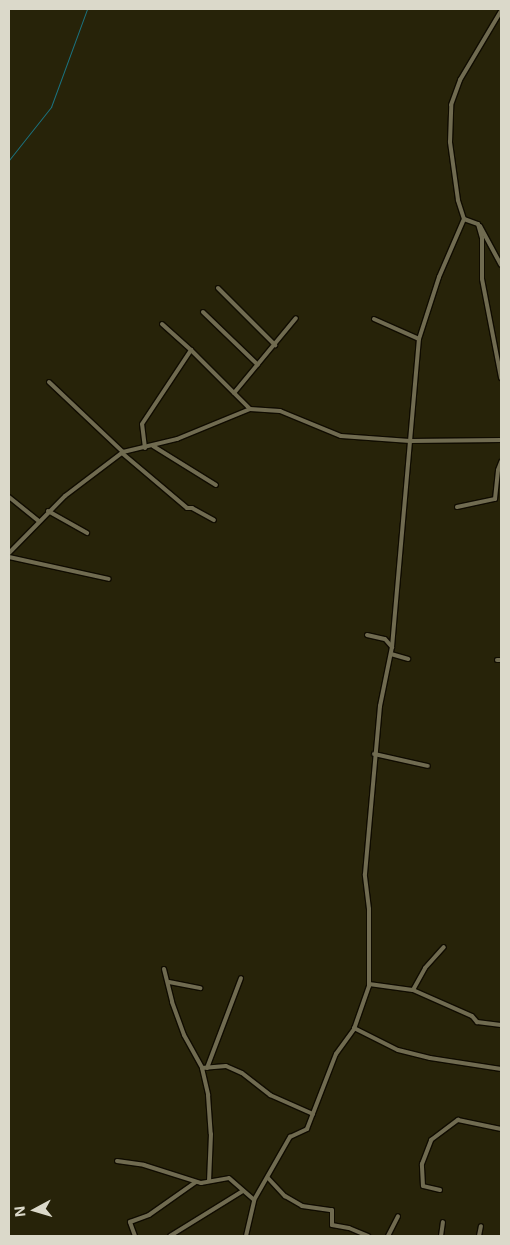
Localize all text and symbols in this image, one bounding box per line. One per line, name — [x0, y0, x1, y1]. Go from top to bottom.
north arrow — [10, 1185, 60, 1235]
text: N — [11, 1205, 29, 1218]

